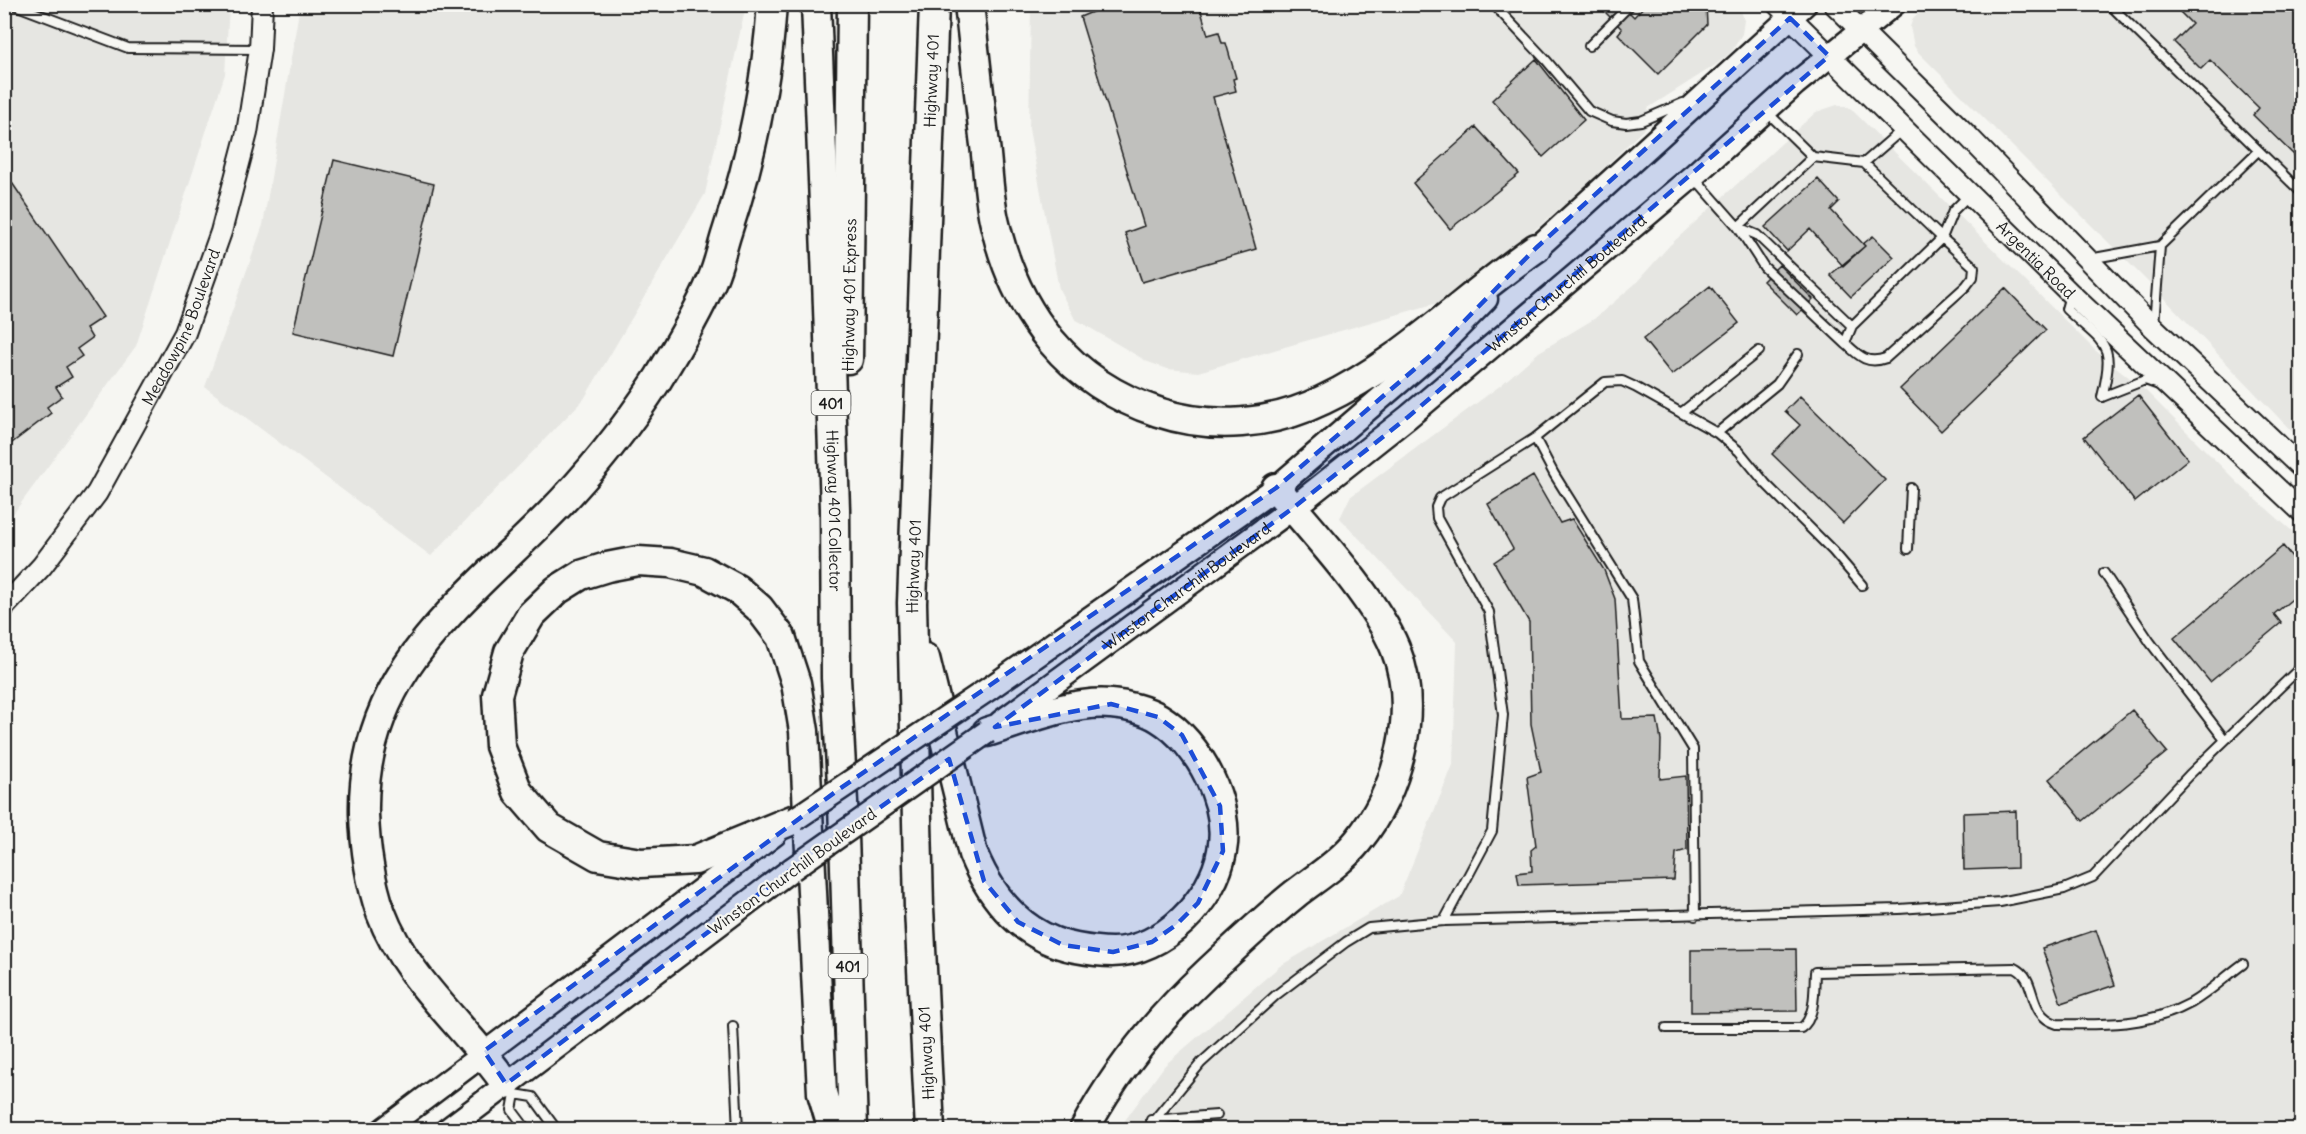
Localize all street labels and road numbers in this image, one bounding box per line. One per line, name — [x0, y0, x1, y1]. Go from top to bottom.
street label: Highway 401 — [919, 33, 943, 128]
street label: Winston Churchill Boulevard — [1482, 210, 1650, 356]
street label: Argentia Road — [1993, 216, 2080, 303]
street label: Highway 401 Express — [838, 218, 860, 372]
street label: Meadowpine Boulevard — [137, 246, 224, 409]
road number: 401 — [812, 391, 850, 415]
street label: Highway 401 Collector — [822, 429, 845, 592]
street label: Winston Churchill Boulevard — [1099, 518, 1274, 654]
street label: Highway 401 — [902, 519, 925, 614]
street label: Winston Churchill Boulevard — [704, 803, 880, 939]
road number: 401 — [828, 954, 868, 978]
street label: Highway 401 — [914, 1006, 938, 1100]

